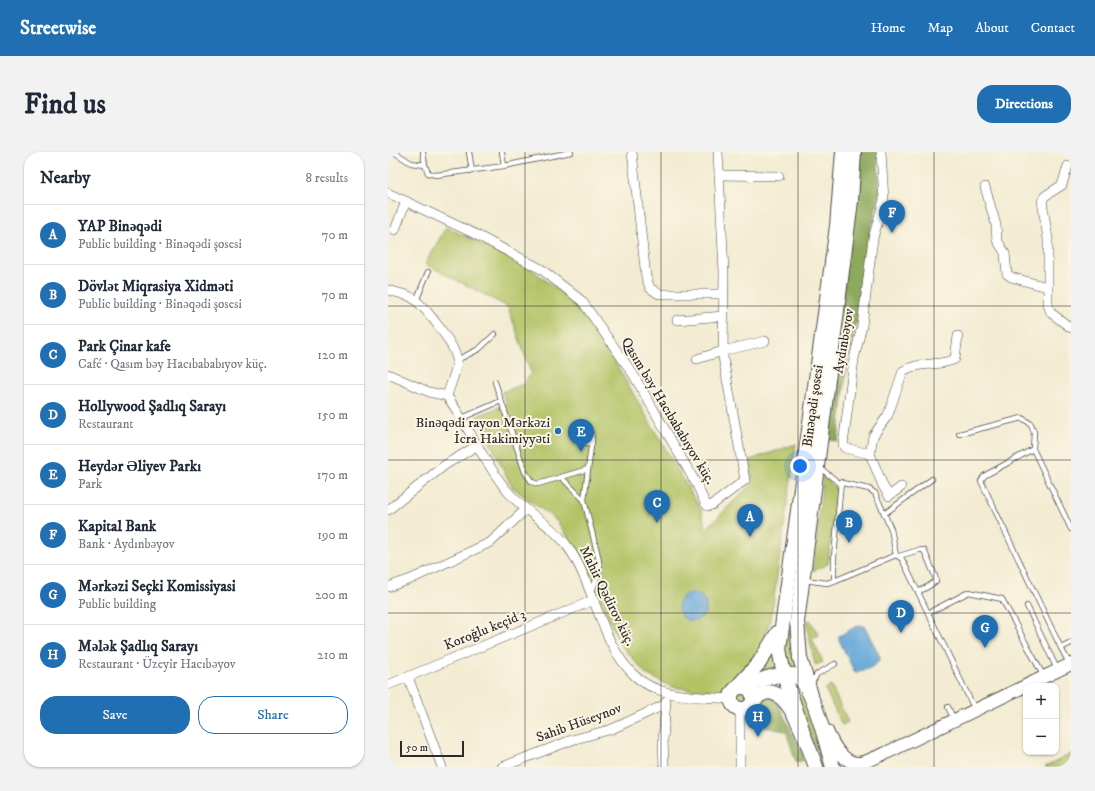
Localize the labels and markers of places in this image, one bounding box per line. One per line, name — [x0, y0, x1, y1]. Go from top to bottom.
pin: F — [879, 200, 905, 233]
place label: Binəqədi rayon Mərkəzi İcra Hakimiyyəti — [416, 414, 550, 448]
pin: E — [568, 419, 594, 452]
marker: Binəqədi rayon Mərkəzi İcra Hakimiyyəti — [553, 426, 563, 436]
pin: C — [644, 490, 670, 523]
pin: A — [737, 504, 763, 537]
pin: B — [836, 510, 862, 543]
pin: D — [888, 600, 914, 633]
pin: G — [972, 615, 998, 648]
pin: H — [745, 704, 771, 737]

